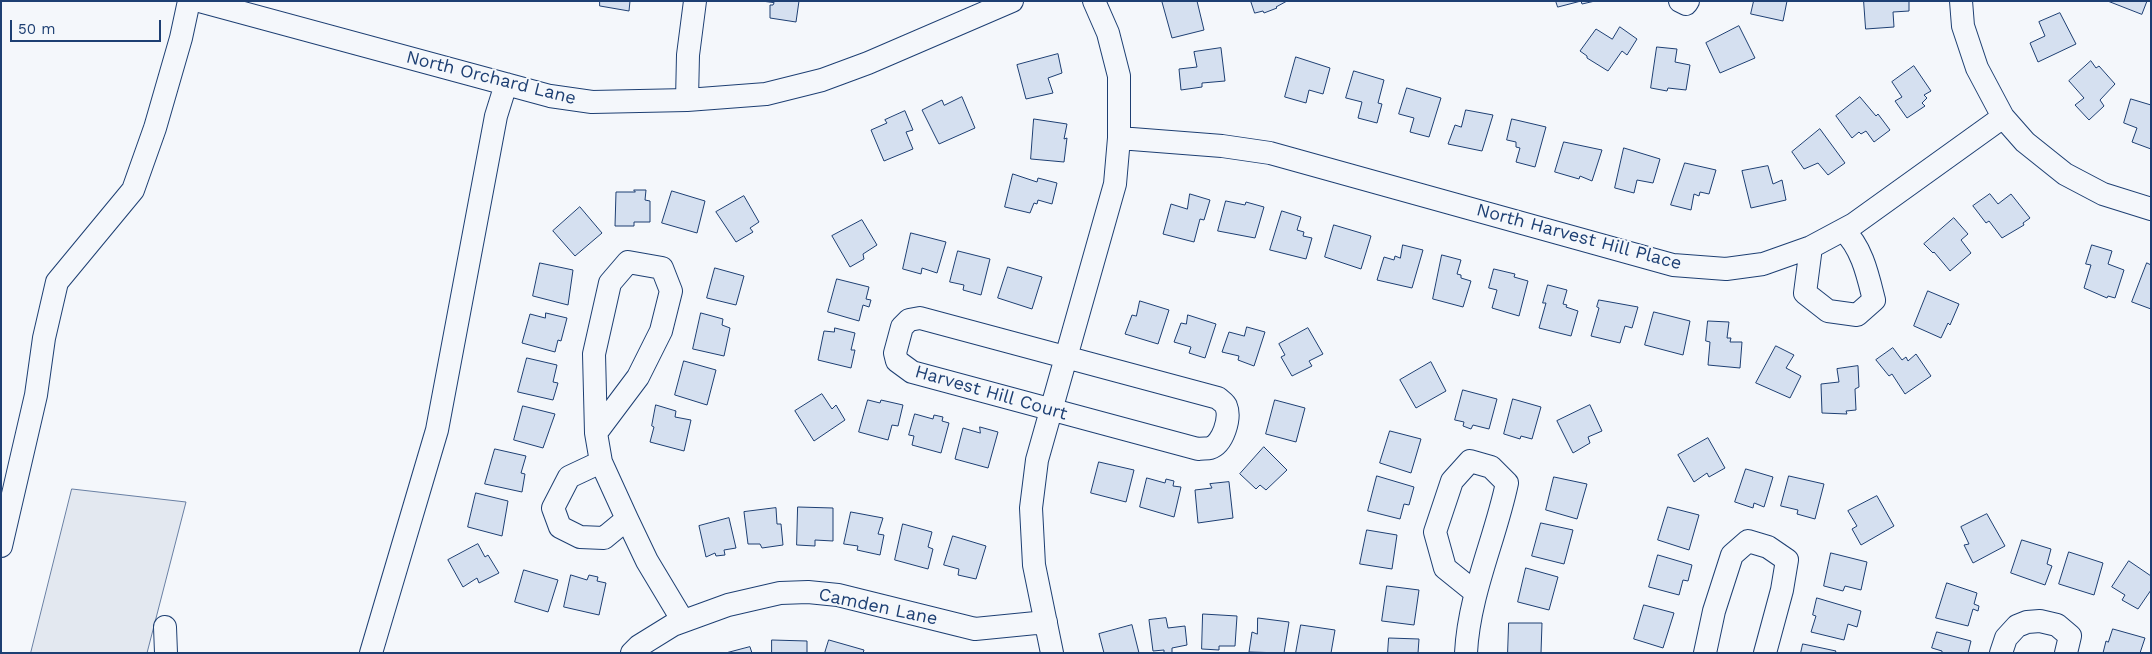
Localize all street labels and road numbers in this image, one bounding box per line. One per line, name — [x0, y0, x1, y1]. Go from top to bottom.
street label: North Orchard Lane — [404, 46, 578, 110]
street label: North Harvest Hill Place — [1474, 199, 1684, 275]
street label: Harvest Hill Court — [912, 361, 1070, 425]
street label: Camden Lane — [817, 584, 939, 630]

